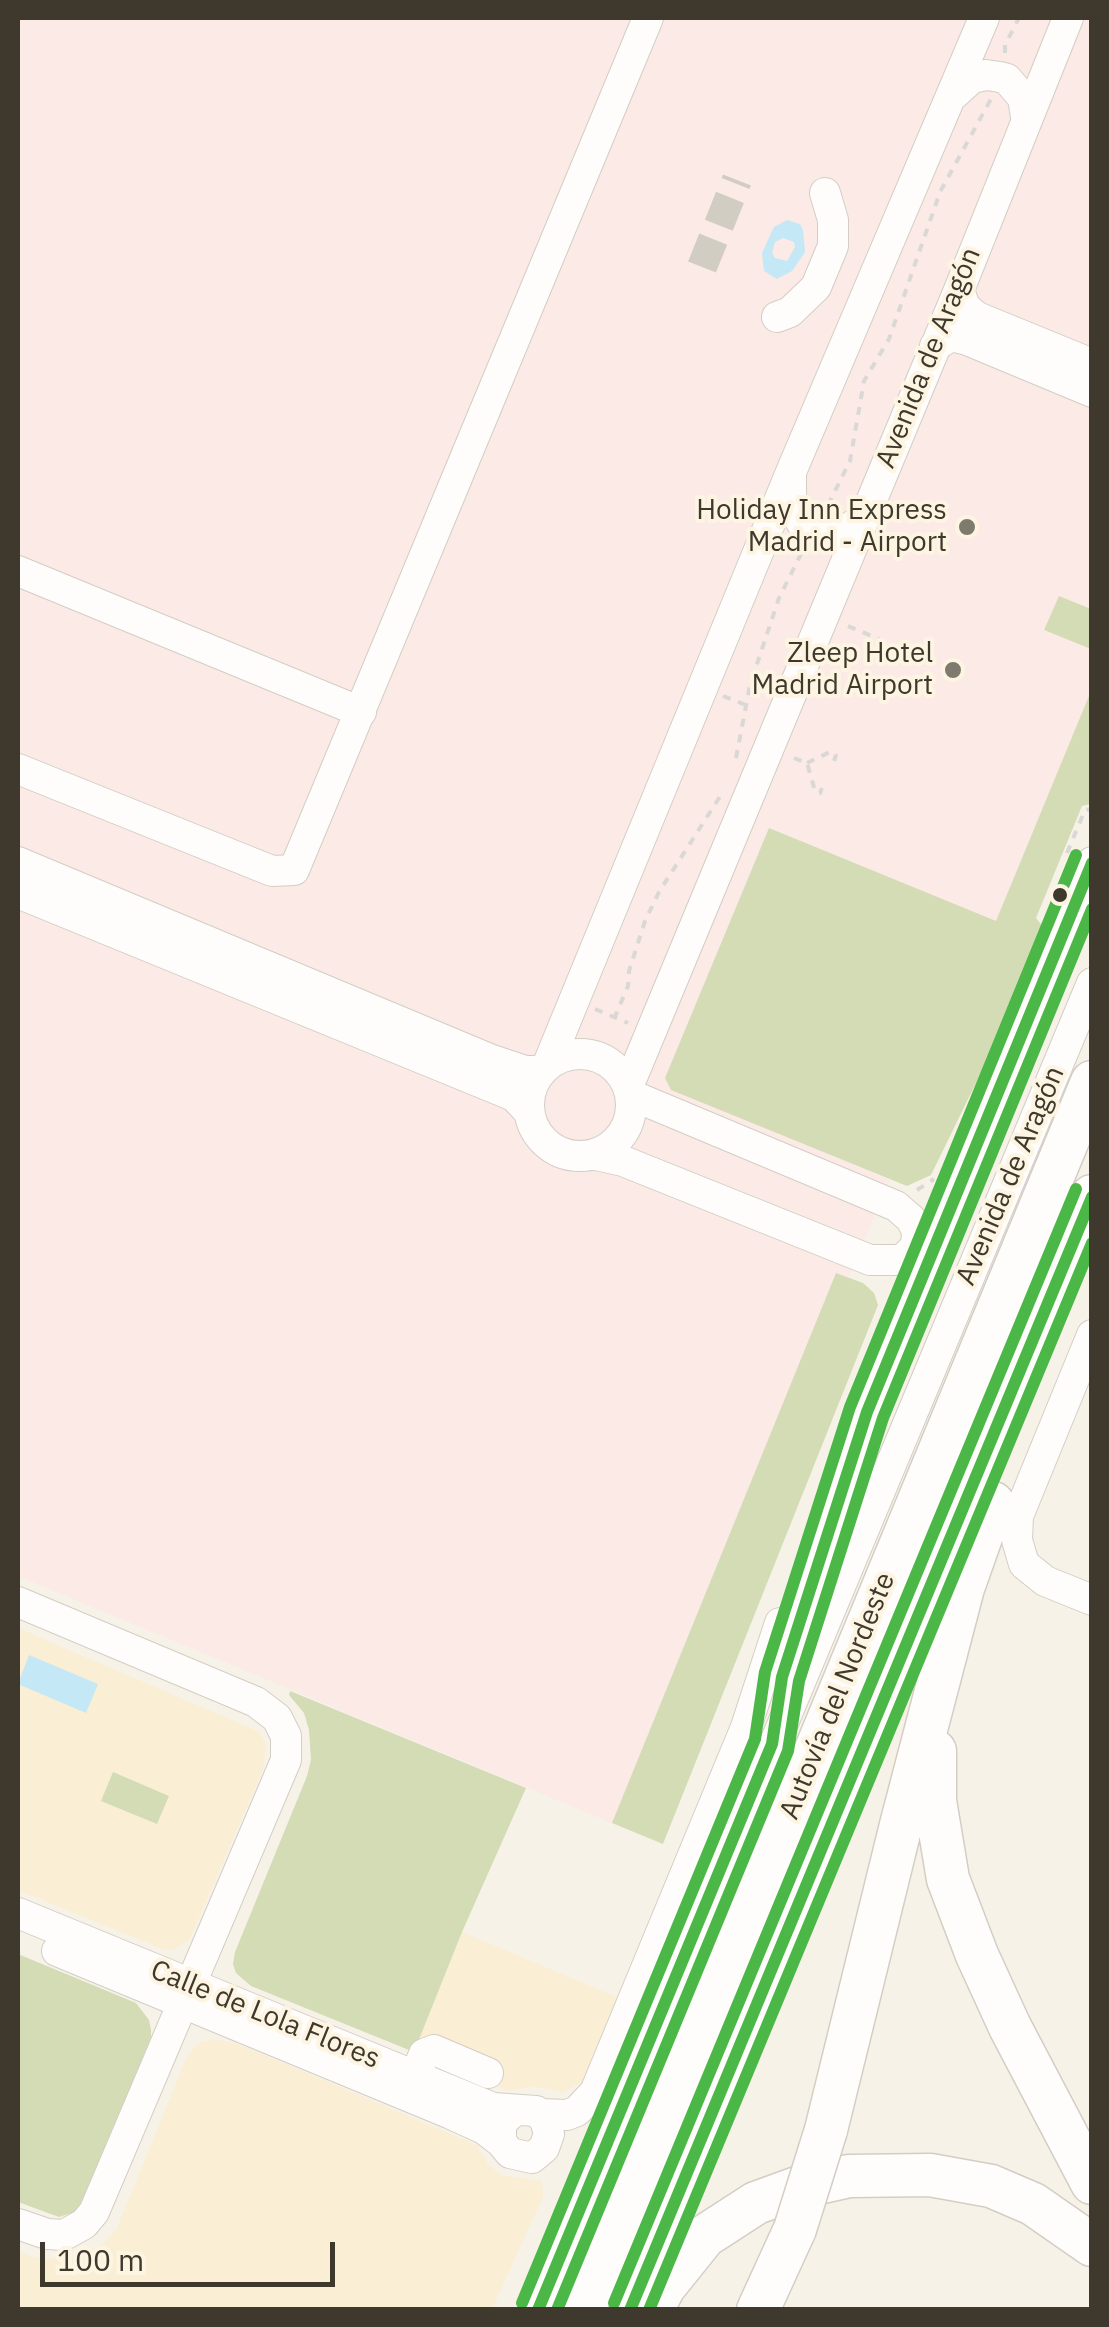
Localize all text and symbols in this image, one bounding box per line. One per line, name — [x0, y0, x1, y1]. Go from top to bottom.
street label: Avenida de Aragón — [870, 243, 988, 473]
place label: Holiday Inn Express Madrid - Airport — [696, 494, 947, 560]
marker: Holiday Inn Express Madrid - Airport — [956, 516, 978, 538]
place label: Zleep Hotel Madrid Airport — [752, 637, 933, 703]
marker: Zleep Hotel Madrid Airport — [942, 659, 964, 681]
unlabelled marker — [1050, 885, 1070, 905]
street label: Avenida de Aragón — [950, 1062, 1072, 1290]
street label: Autovía del Nordeste — [773, 1568, 903, 1824]
street label: Calle de Lola Flores — [145, 1954, 385, 2076]
scale bar — [45, 2222, 340, 2284]
text: 100 m — [57, 2240, 144, 2279]

